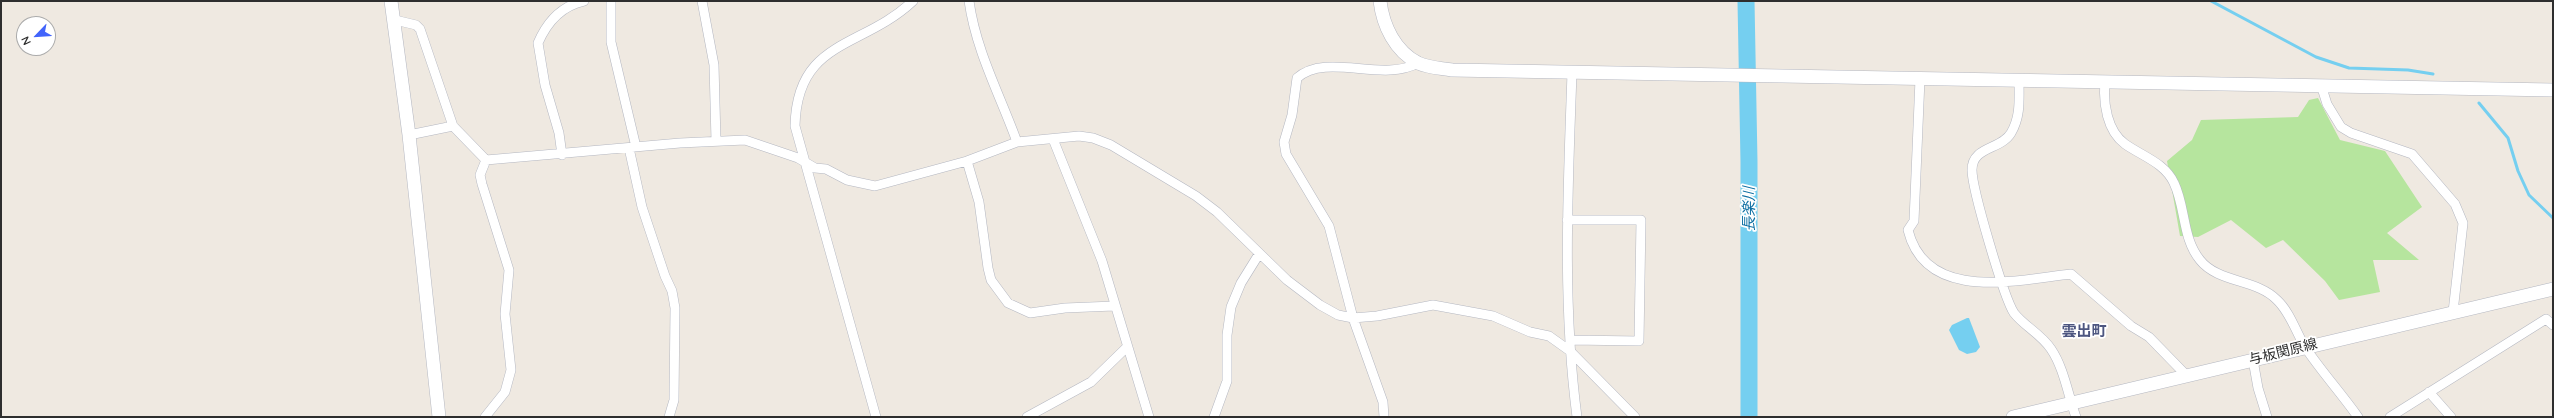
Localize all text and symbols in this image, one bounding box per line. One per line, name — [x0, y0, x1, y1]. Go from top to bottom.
north arrow — [16, 16, 56, 56]
text: N — [18, 34, 34, 47]
water label: 長楽川 — [1740, 187, 1758, 231]
district label: 雲出町 — [2062, 322, 2106, 340]
street label: 与板関原線 — [2247, 335, 2319, 369]

